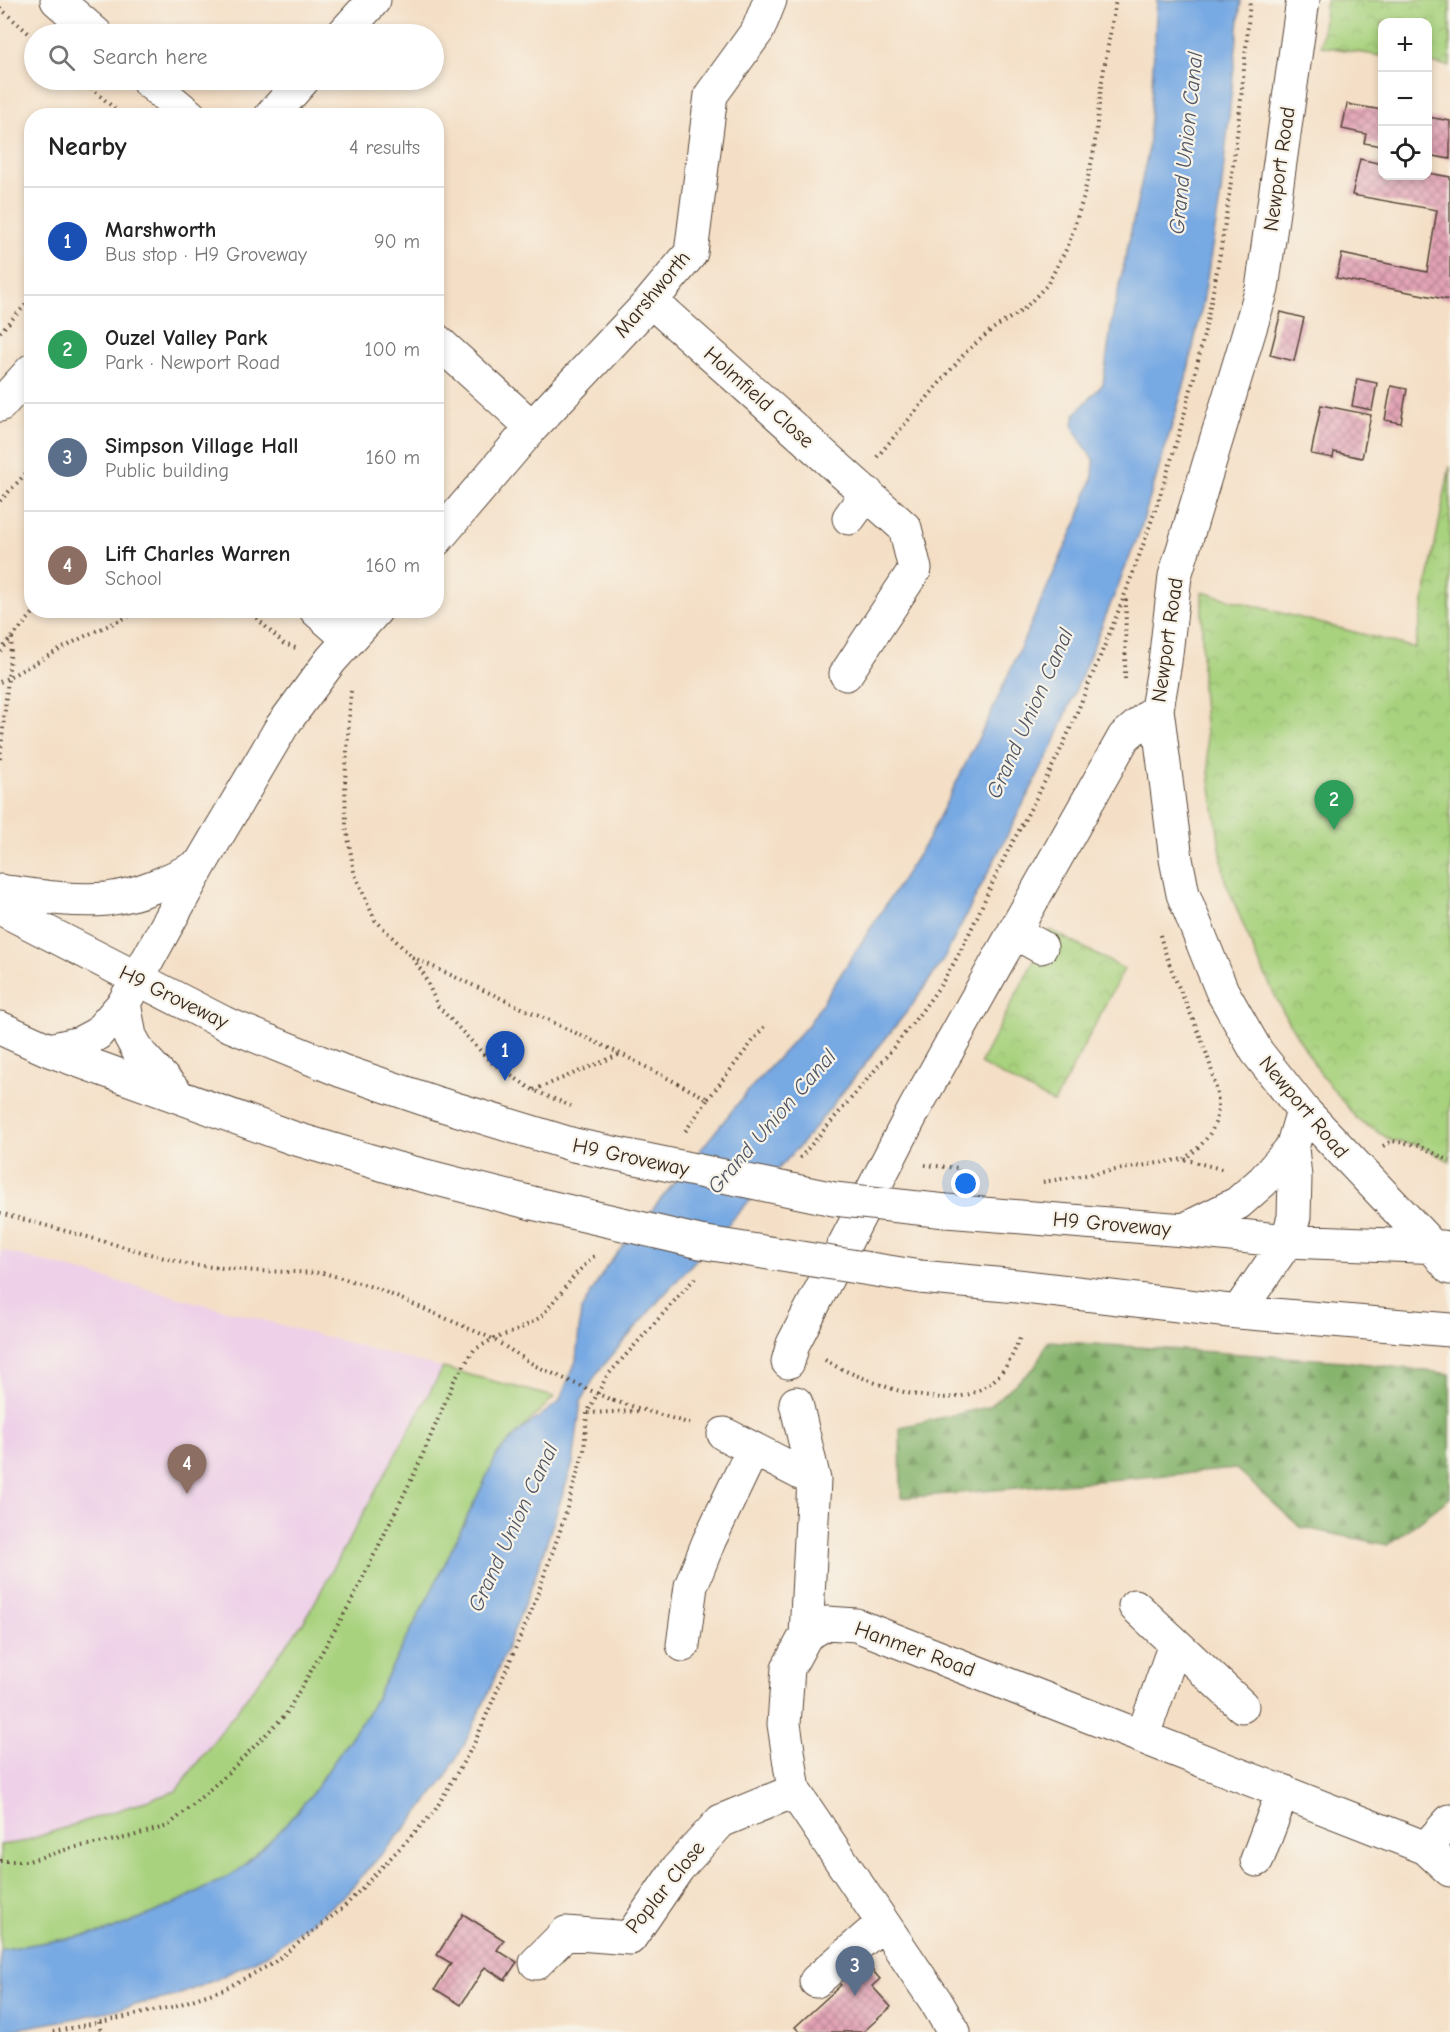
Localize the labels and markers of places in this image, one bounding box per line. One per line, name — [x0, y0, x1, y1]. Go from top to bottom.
pin: 2 — [1314, 780, 1354, 830]
pin: 1 — [486, 1032, 524, 1081]
pin: 4 — [168, 1444, 207, 1494]
pin: 3 — [836, 1946, 874, 1996]

